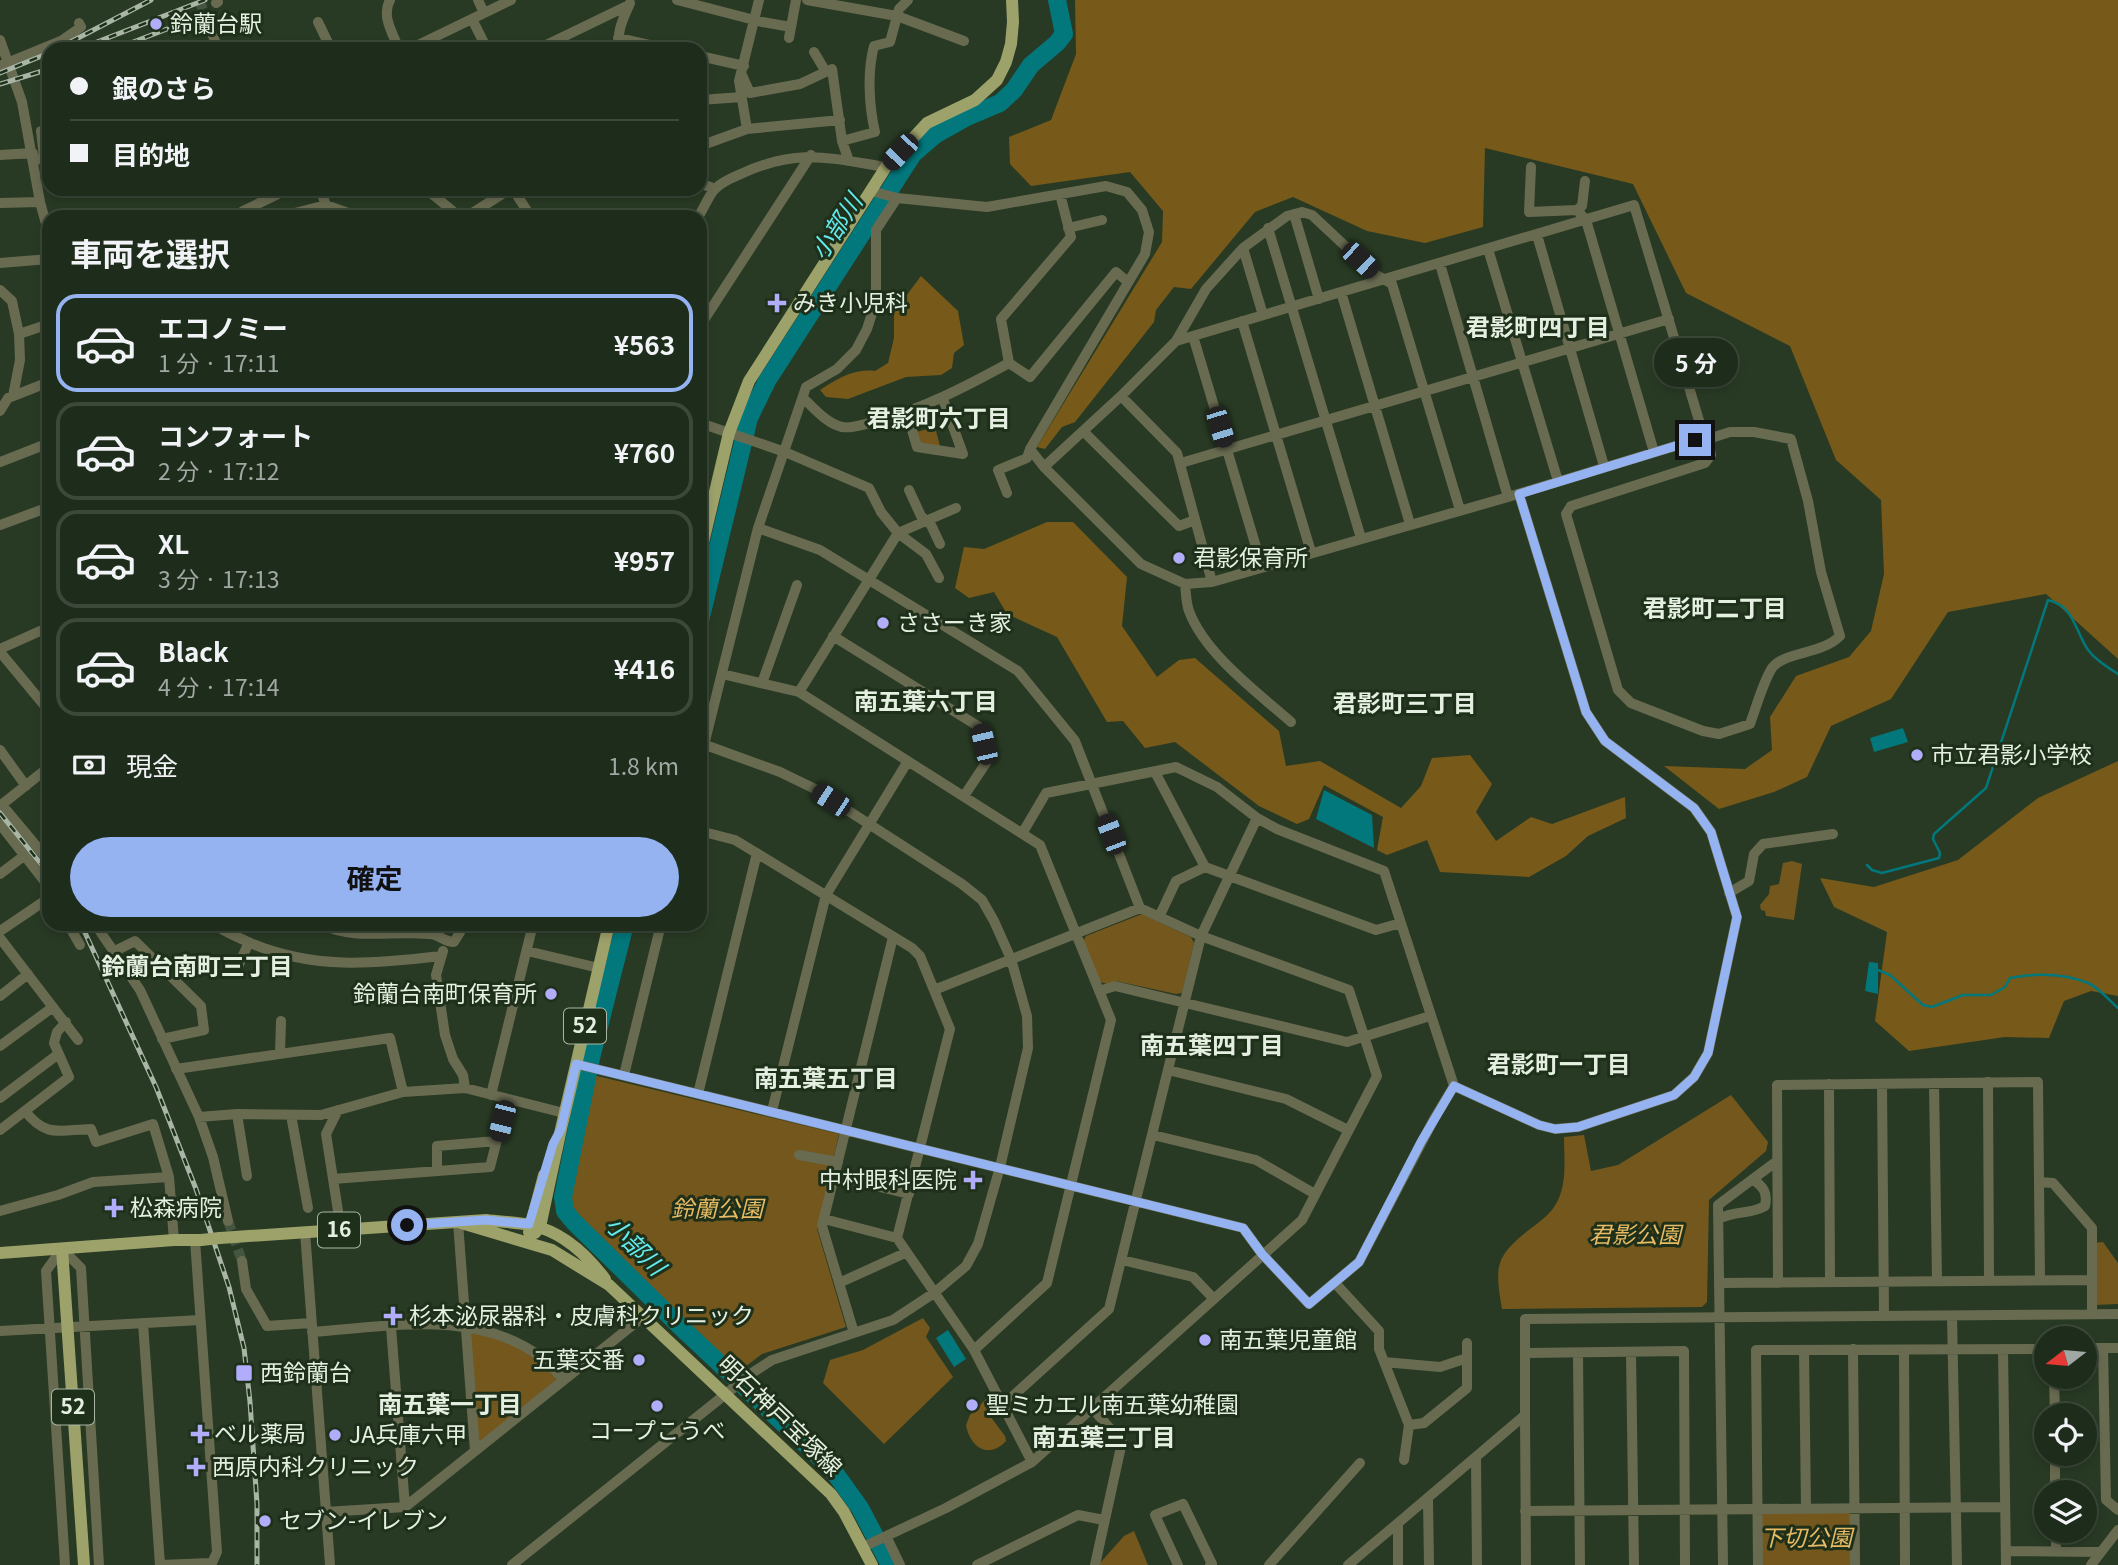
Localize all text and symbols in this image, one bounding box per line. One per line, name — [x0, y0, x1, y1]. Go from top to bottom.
place label: 鈴蘭台駅 — [170, 5, 262, 39]
marker: 鈴蘭台駅 — [148, 16, 164, 32]
text: 銀のさら — [112, 68, 216, 105]
car — [878, 129, 923, 175]
text: 目的地 — [112, 135, 190, 172]
water label: 小部川 — [801, 183, 871, 265]
text: 車両を選択 — [70, 229, 230, 275]
car — [1338, 238, 1383, 282]
place label: みき小児科 — [793, 284, 908, 318]
marker: みき小児科 — [767, 293, 787, 313]
text: エコノミー — [158, 308, 288, 345]
district label: 君影町四丁目 — [1466, 308, 1610, 343]
icon: car — [74, 312, 137, 375]
text: ¥563 — [614, 325, 675, 362]
callout: 5 分 — [1653, 338, 1737, 388]
text: 1 分 · 17:11 — [158, 345, 280, 379]
text: 5 分 — [1675, 345, 1717, 379]
district label: 君影町六丁目 — [867, 399, 1011, 434]
car — [1204, 404, 1237, 450]
text: コンフォート — [158, 416, 313, 453]
icon: car — [74, 420, 137, 483]
route end — [1679, 424, 1711, 456]
text: ¥760 — [614, 433, 675, 470]
text: 2 分 · 17:12 — [158, 453, 280, 487]
text: XL — [158, 524, 189, 561]
icon: car — [74, 528, 137, 591]
place label: 君影保育所 — [1193, 539, 1308, 573]
text: ¥957 — [614, 541, 675, 578]
marker: 君影保育所 — [1171, 550, 1187, 566]
text: 3 分 · 17:13 — [158, 561, 280, 595]
district label: 君影町二丁目 — [1643, 589, 1787, 624]
place label: ささーき家 — [897, 604, 1012, 638]
marker: ささーき家 — [875, 615, 891, 631]
text: Black — [158, 632, 229, 669]
icon: car — [74, 636, 137, 699]
text: ¥416 — [614, 649, 675, 686]
text: 4 分 · 17:14 — [158, 669, 280, 703]
district label: 南五葉六丁目 — [854, 682, 998, 717]
district label: 君影町三丁目 — [1333, 684, 1477, 719]
car — [970, 721, 999, 767]
place label: 市立君影小学校 — [1931, 736, 2092, 770]
icon: cash — [70, 746, 108, 784]
text: 現金 — [126, 746, 178, 783]
marker: 市立君影小学校 — [1909, 747, 1925, 763]
text: 1.8 km — [608, 748, 679, 782]
car — [808, 780, 855, 820]
car — [1094, 811, 1129, 857]
button: 確定 — [70, 837, 679, 917]
district label: 鈴蘭台南町三丁目 — [101, 947, 293, 982]
place label: 鈴蘭台南町保育所 — [353, 975, 537, 1009]
marker: 鈴蘭台南町保育所 — [543, 986, 559, 1002]
road number: 52 — [564, 1009, 606, 1044]
district label: 南五葉四丁目 — [1140, 1026, 1284, 1061]
district label: 君影町一丁目 — [1487, 1045, 1631, 1080]
district label: 南五葉五丁目 — [754, 1059, 898, 1094]
car — [487, 1098, 518, 1144]
place label: 中村眼科医院 — [819, 1161, 957, 1195]
marker: 中村眼科医院 — [963, 1170, 983, 1190]
place label: 松森病院 — [130, 1189, 222, 1223]
park label: 鈴蘭公園 — [671, 1190, 766, 1224]
marker: 松森病院 — [104, 1198, 124, 1218]
water label: 小部川 — [599, 1206, 677, 1284]
route start — [391, 1209, 423, 1241]
road number: 16 — [318, 1212, 360, 1248]
park label: 君影公園 — [1589, 1216, 1684, 1250]
place label: 杉本泌尿器科・皮膚科クリニック — [409, 1297, 754, 1331]
marker: 杉本泌尿器科・皮膚科クリニック — [383, 1306, 403, 1326]
place label: 南五葉児童館 — [1219, 1321, 1357, 1355]
north arrow — [2034, 1326, 2096, 1390]
map controls — [2034, 1326, 2097, 1543]
marker: 南五葉児童館 — [1197, 1332, 1213, 1348]
place label: 五葉交番 — [533, 1341, 625, 1375]
street label: 明石神戸宝塚線 — [712, 1346, 851, 1483]
marker: 五葉交番 — [631, 1352, 647, 1368]
place label: 西鈴蘭台 — [260, 1354, 352, 1388]
marker: 西鈴蘭台 — [234, 1363, 254, 1383]
district label: 南五葉一丁目 — [378, 1385, 522, 1420]
place label: 聖ミカエル南五葉幼稚園 — [986, 1386, 1239, 1420]
road number: 52 — [52, 1390, 94, 1424]
marker: 聖ミカエル南五葉幼稚園 — [964, 1397, 980, 1413]
marker: コープこうべ — [649, 1398, 665, 1414]
button: locate — [2034, 1403, 2097, 1466]
place label: コープこうべ — [589, 1412, 725, 1446]
place label: ベル薬局 — [214, 1415, 306, 1449]
place label: JA兵庫六甲 — [349, 1416, 467, 1450]
district label: 南五葉三丁目 — [1032, 1418, 1176, 1453]
marker: ベル薬局 — [192, 1426, 208, 1442]
marker: JA兵庫六甲 — [327, 1427, 343, 1443]
place label: 西原内科クリニック — [212, 1448, 419, 1482]
marker: 西原内科クリニック — [186, 1457, 206, 1477]
button: layers — [2034, 1480, 2097, 1543]
place label: セブン-イレブン — [279, 1502, 448, 1536]
marker: セブン-イレブン — [257, 1513, 273, 1529]
park label: 下切公園 — [1760, 1519, 1855, 1553]

